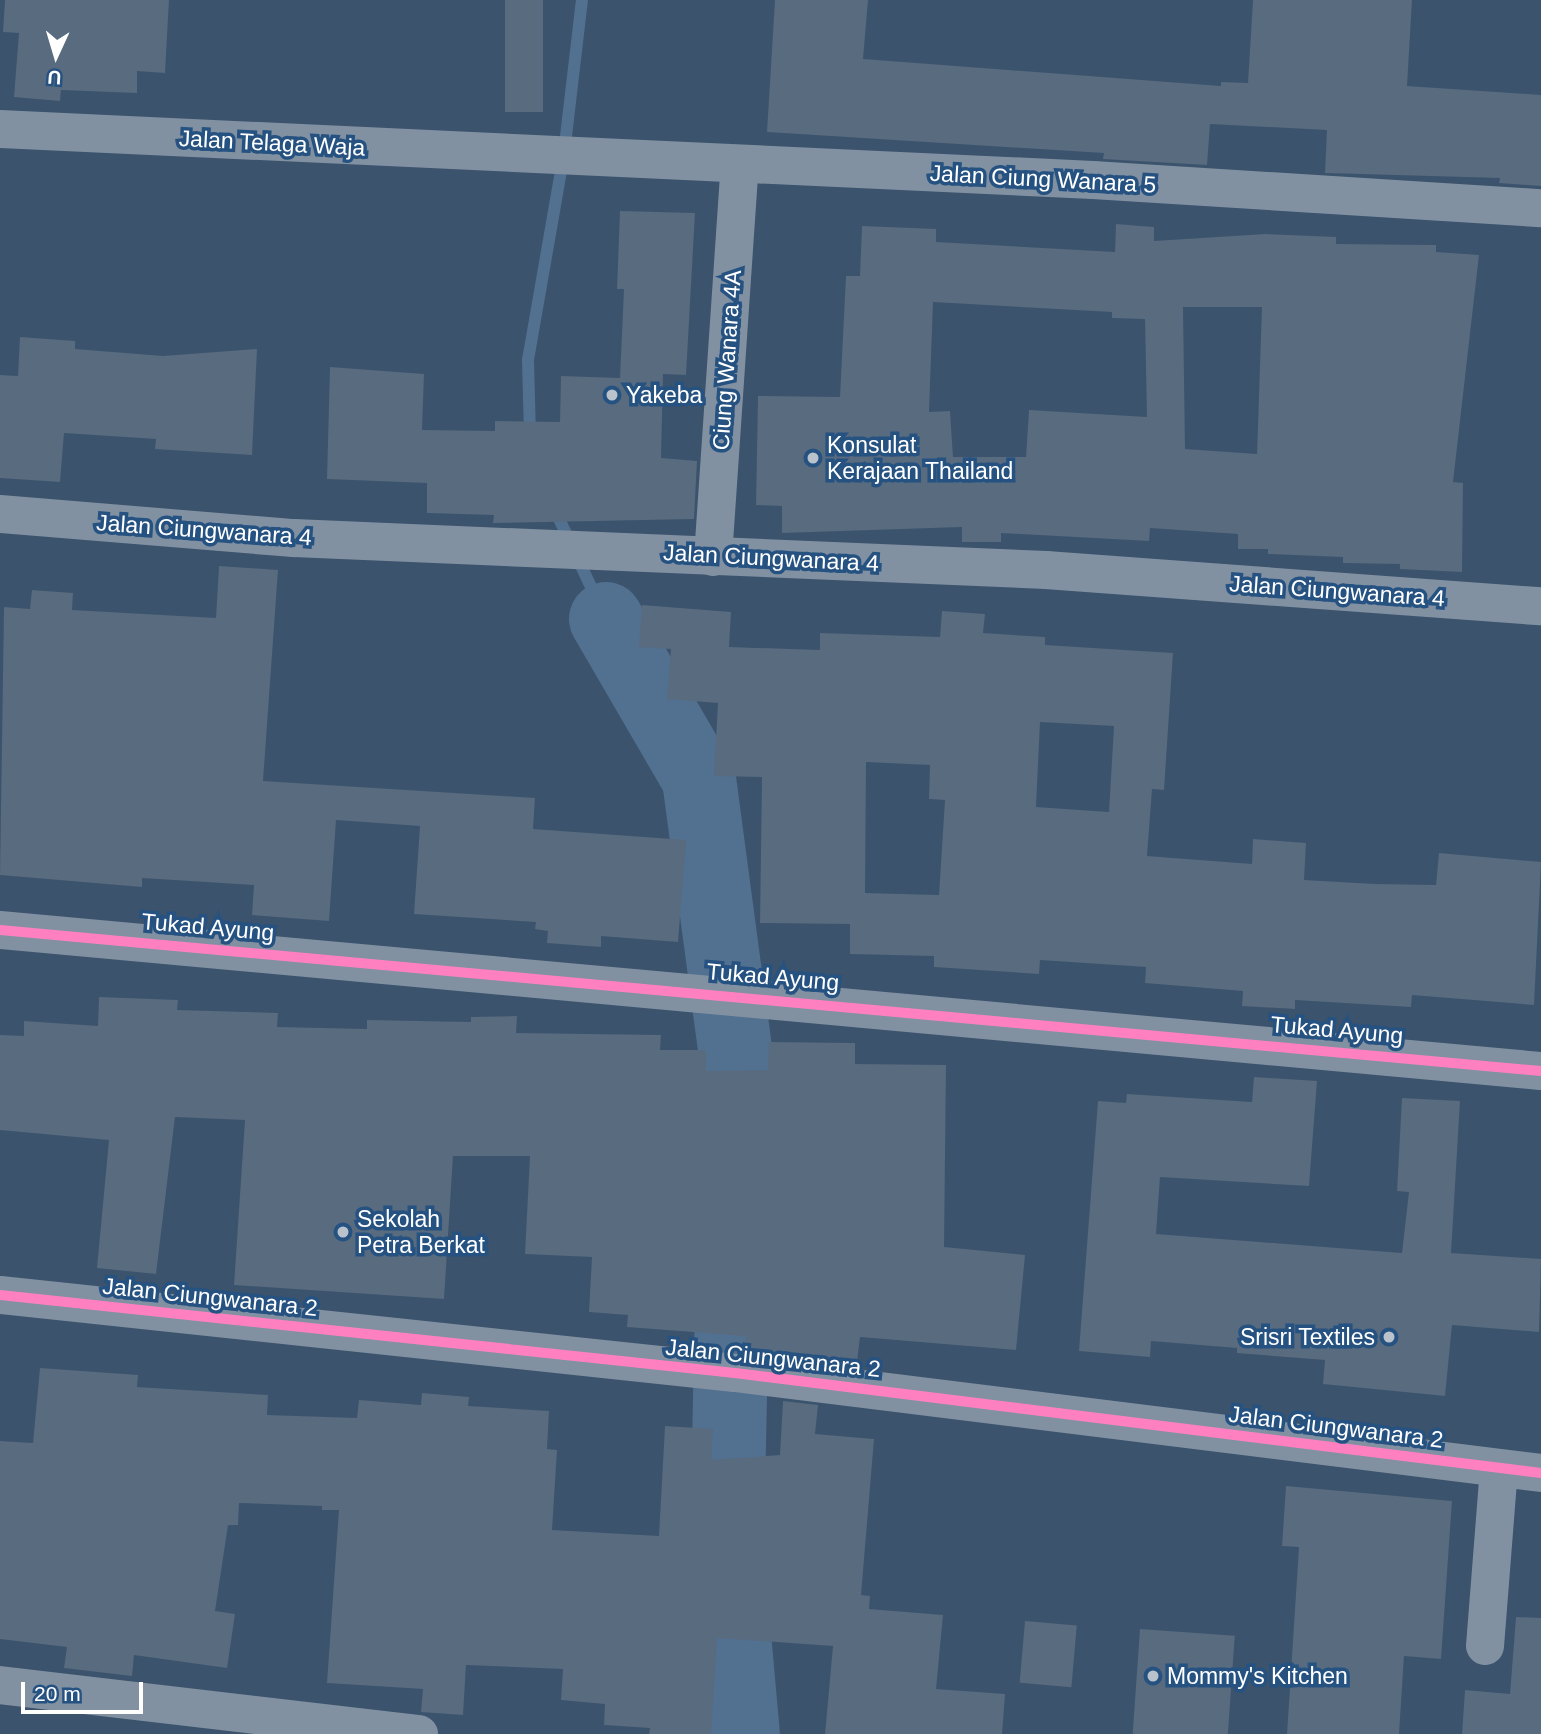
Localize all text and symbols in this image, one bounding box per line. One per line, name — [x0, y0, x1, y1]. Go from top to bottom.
north arrow — [21, 21, 91, 91]
text: U — [47, 66, 62, 88]
street label: Jalan Telaga Waja — [178, 124, 366, 162]
street label: Jalan Ciung Wanara 5 — [929, 159, 1157, 199]
street label: Ciung Wanara 4A — [707, 269, 747, 451]
place label: Yakeba — [626, 381, 702, 409]
marker: Yakeba — [604, 387, 620, 403]
place label: Konsulat Kerajaan Thailand — [827, 431, 1014, 485]
marker: Konsulat Kerajaan Thailand — [805, 450, 821, 466]
street label: Jalan Ciungwanara 4 — [95, 509, 313, 551]
street label: Jalan Ciungwanara 4 — [662, 539, 880, 577]
street label: Jalan Ciungwanara 4 — [1228, 570, 1446, 612]
street label: Tukad Ayung — [140, 907, 276, 947]
street label: Tukad Ayung — [705, 957, 841, 997]
street label: Tukad Ayung — [1269, 1010, 1405, 1050]
place label: Sekolah Petra Berkat — [357, 1205, 485, 1259]
marker: Sekolah Petra Berkat — [335, 1224, 351, 1240]
street label: Jalan Ciungwanara 2 — [101, 1272, 319, 1322]
place label: Srisri Textiles — [1240, 1323, 1375, 1351]
marker: Srisri Textiles — [1381, 1329, 1397, 1345]
street label: Jalan Ciungwanara 2 — [664, 1333, 882, 1383]
street label: Jalan Ciungwanara 2 — [1227, 1400, 1445, 1454]
place label: Mommy's Kitchen — [1167, 1662, 1348, 1690]
scale bar — [24, 1668, 147, 1712]
marker: Mommy's Kitchen — [1145, 1668, 1161, 1684]
text: 20 m — [34, 1682, 81, 1705]

